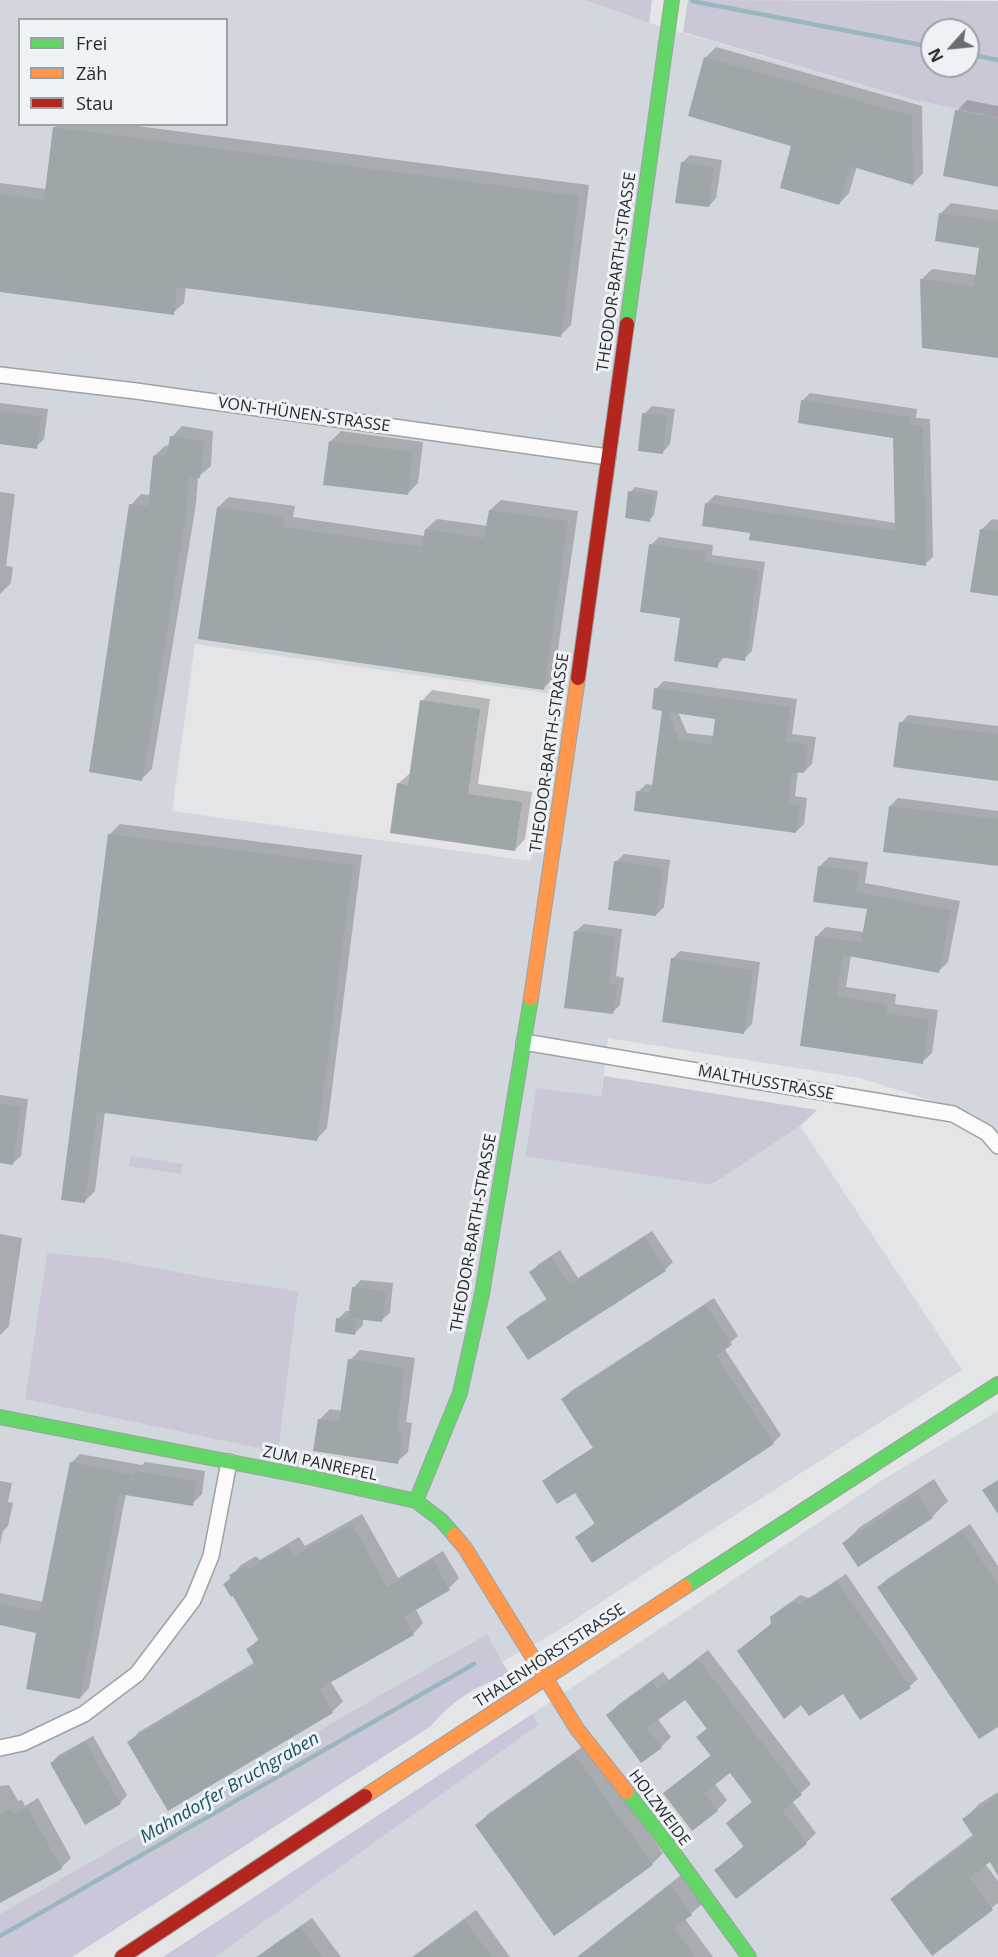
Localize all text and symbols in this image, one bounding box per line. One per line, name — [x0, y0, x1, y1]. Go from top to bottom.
legend — [18, 18, 228, 126]
north arrow — [920, 18, 980, 78]
text: Frei — [76, 31, 107, 55]
text: N — [923, 44, 949, 66]
text: Zäh — [76, 61, 107, 85]
text: Stau — [76, 91, 113, 115]
street label: THEODOR-BARTH-STRASSE — [593, 171, 641, 373]
street label: VON-THÜNEN-STRASSE — [217, 393, 391, 437]
street label: THEODOR-BARTH-STRASSE — [526, 652, 574, 854]
street label: MALTHUSSTRASSE — [696, 1062, 836, 1104]
street label: THEODOR-BARTH-STRASSE — [447, 1132, 501, 1334]
street label: ZUM PANREPEL — [261, 1442, 379, 1486]
street label: THALENHORSTSTRASSE — [471, 1600, 629, 1712]
water label: Mahndorfer Bruchgraben — [137, 1728, 323, 1848]
street label: HOLZWEIDE — [624, 1766, 694, 1850]

